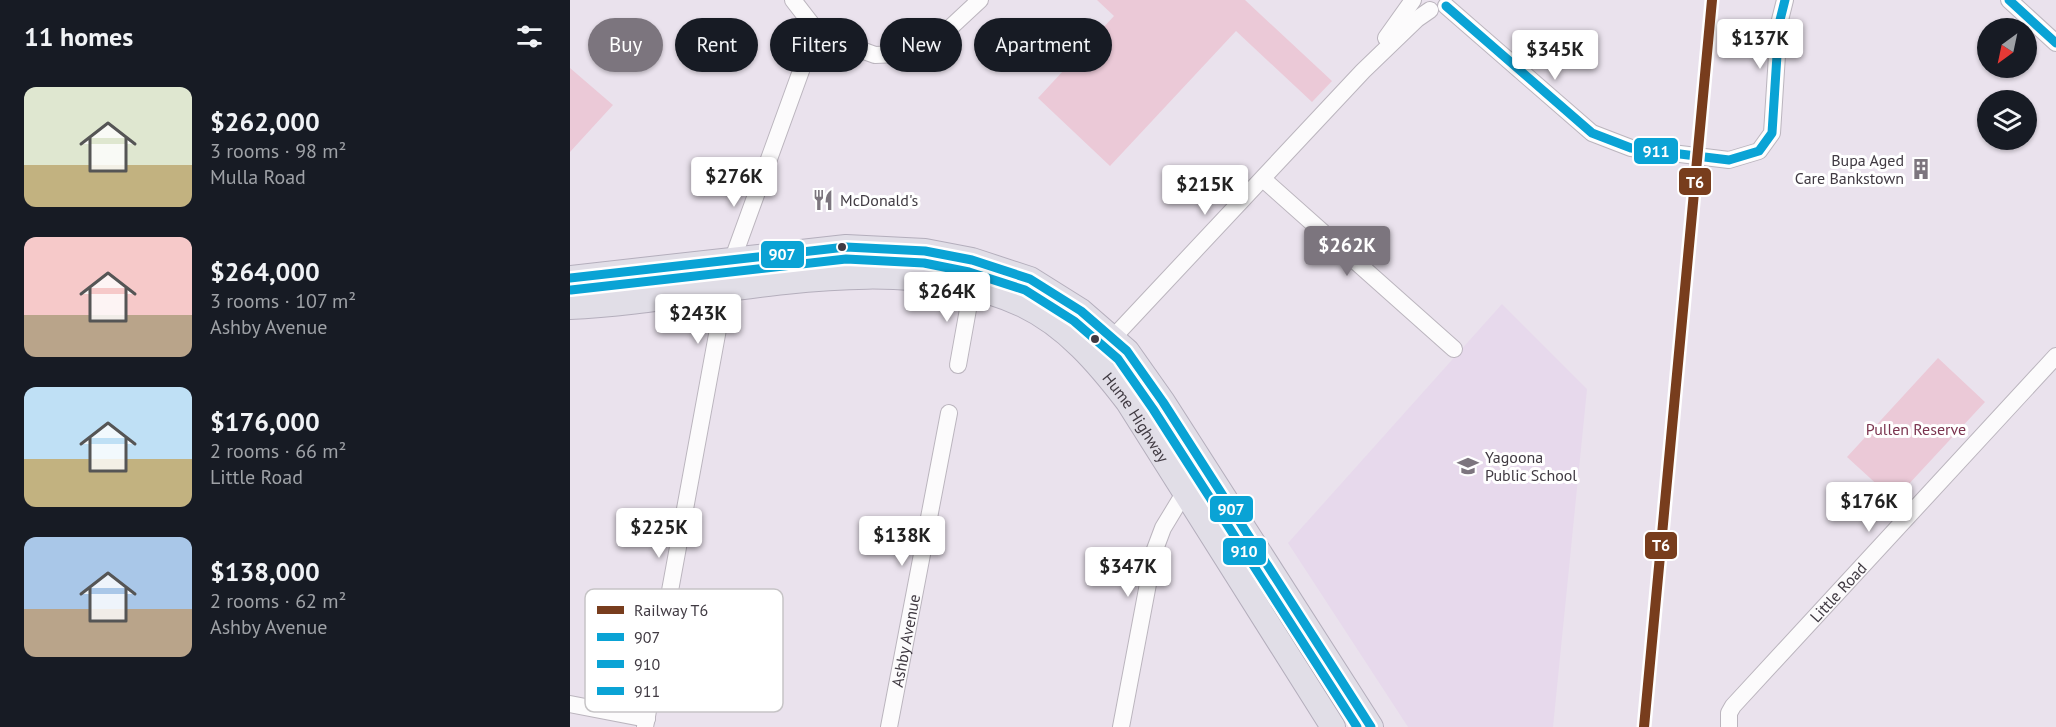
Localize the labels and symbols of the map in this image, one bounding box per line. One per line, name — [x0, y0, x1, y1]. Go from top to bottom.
north arrow — [1977, 18, 2037, 78]
pin: $137K — [1718, 19, 1802, 70]
pin: $345K — [1513, 30, 1597, 81]
line badge: 911 — [1633, 137, 1679, 165]
text: 911 — [1642, 141, 1670, 161]
place label: Bupa Aged Care Bankstown — [1795, 150, 1904, 188]
pin: $276K — [692, 157, 776, 208]
building icon: Bupa Aged Care Bankstown — [1909, 157, 1933, 181]
pin: $215K — [1163, 165, 1247, 216]
line badge: T6 — [1678, 167, 1712, 196]
text: T6 — [1686, 172, 1704, 192]
restaurant icon: McDonald's — [811, 188, 835, 212]
place label: McDonald's — [840, 190, 918, 210]
pin: $262K — [1305, 226, 1389, 277]
line badge: 907 — [760, 240, 805, 269]
unlabelled marker — [836, 241, 848, 253]
text: 907 — [768, 244, 796, 264]
pin: $264K — [905, 272, 989, 323]
pin: $243K — [656, 294, 740, 345]
unlabelled marker — [1089, 333, 1101, 345]
street label: Hume Highway — [1099, 368, 1174, 466]
park label: Pullen Reserve — [1866, 419, 1966, 439]
place label: Yagoona Public School — [1485, 447, 1577, 485]
school or university icon: Yagoona Public School — [1456, 454, 1480, 478]
pin: $176K — [1827, 482, 1911, 533]
line badge: 907 — [1209, 495, 1254, 523]
text: 907 — [1217, 499, 1245, 519]
pin: $225K — [617, 508, 701, 559]
pin: $138K — [860, 516, 944, 567]
line badge: T6 — [1644, 531, 1678, 560]
text: T6 — [1652, 535, 1670, 555]
line badge: 910 — [1222, 537, 1267, 566]
text: 910 — [1230, 541, 1258, 561]
pin: $347K — [1086, 547, 1170, 598]
street label: Little Road — [1805, 558, 1871, 626]
legend — [585, 589, 783, 712]
street label: Ashby Avenue — [887, 593, 924, 689]
text: Railway T6 — [634, 600, 708, 620]
text: 907 — [634, 627, 660, 647]
text: 910 — [634, 654, 660, 674]
text: 911 — [634, 681, 660, 701]

